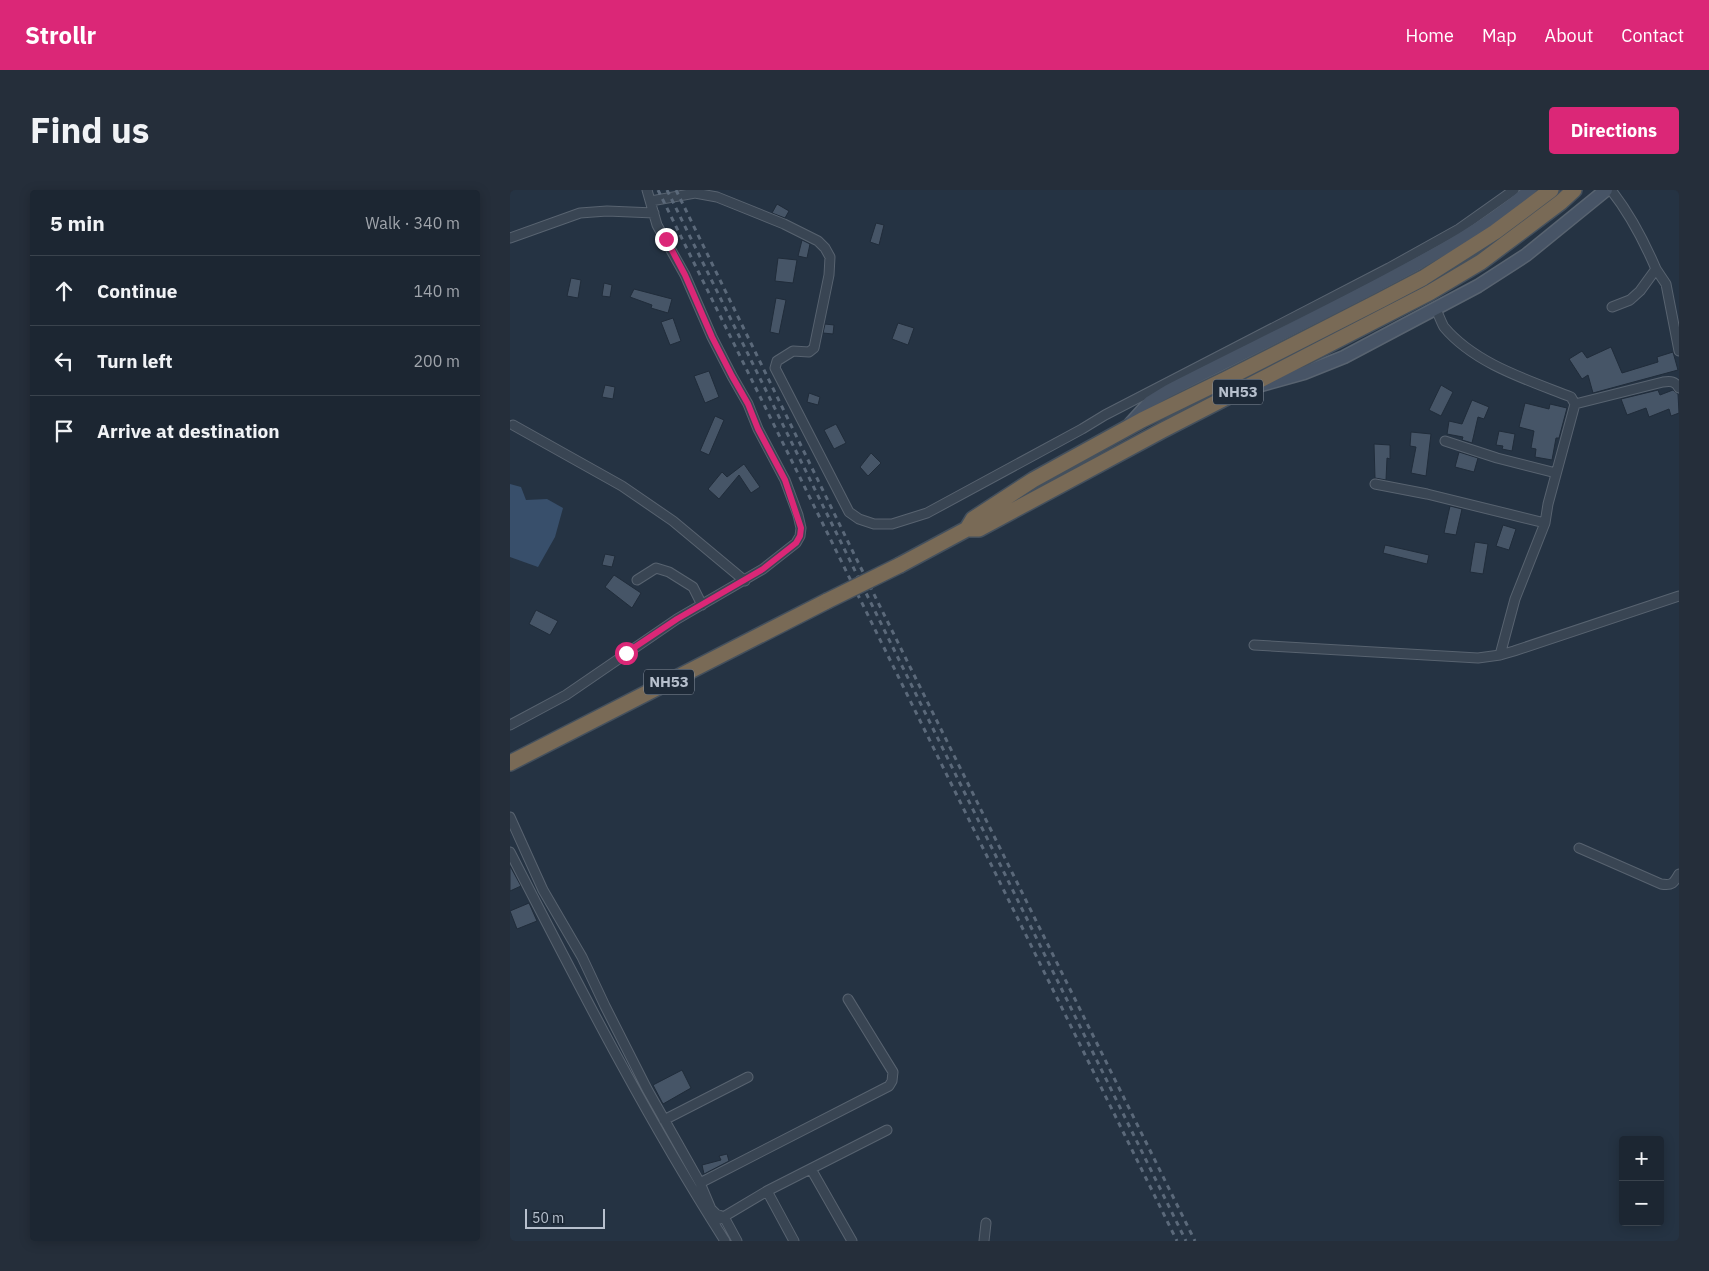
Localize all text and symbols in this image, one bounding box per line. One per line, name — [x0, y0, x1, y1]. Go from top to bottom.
text: Strollr — [25, 19, 96, 51]
text: Home — [1406, 24, 1454, 47]
text: Map — [1482, 24, 1517, 47]
text: About — [1545, 24, 1593, 47]
text: Contact — [1621, 24, 1684, 47]
text: Find us — [30, 107, 149, 153]
button: Directions — [1549, 107, 1679, 154]
text: 5 min — [50, 209, 105, 237]
text: Walk · 340 m — [365, 213, 460, 233]
route end — [655, 228, 678, 251]
icon: ahead — [50, 277, 78, 305]
text: Continue — [97, 279, 177, 303]
text: 140 m — [413, 281, 460, 301]
icon: left — [50, 347, 78, 375]
text: Turn left — [97, 349, 173, 373]
text: 200 m — [413, 351, 460, 371]
road number: NH53 — [1213, 380, 1263, 404]
icon: arrive — [50, 417, 78, 445]
text: Arrive at destination — [97, 419, 280, 443]
route start — [615, 642, 638, 665]
road number: NH53 — [644, 670, 694, 694]
map controls — [1619, 1136, 1664, 1226]
button: + — [1619, 1136, 1664, 1181]
button: − — [1619, 1181, 1664, 1226]
scale bar — [525, 1206, 605, 1229]
text: 50 m — [532, 1209, 564, 1227]

